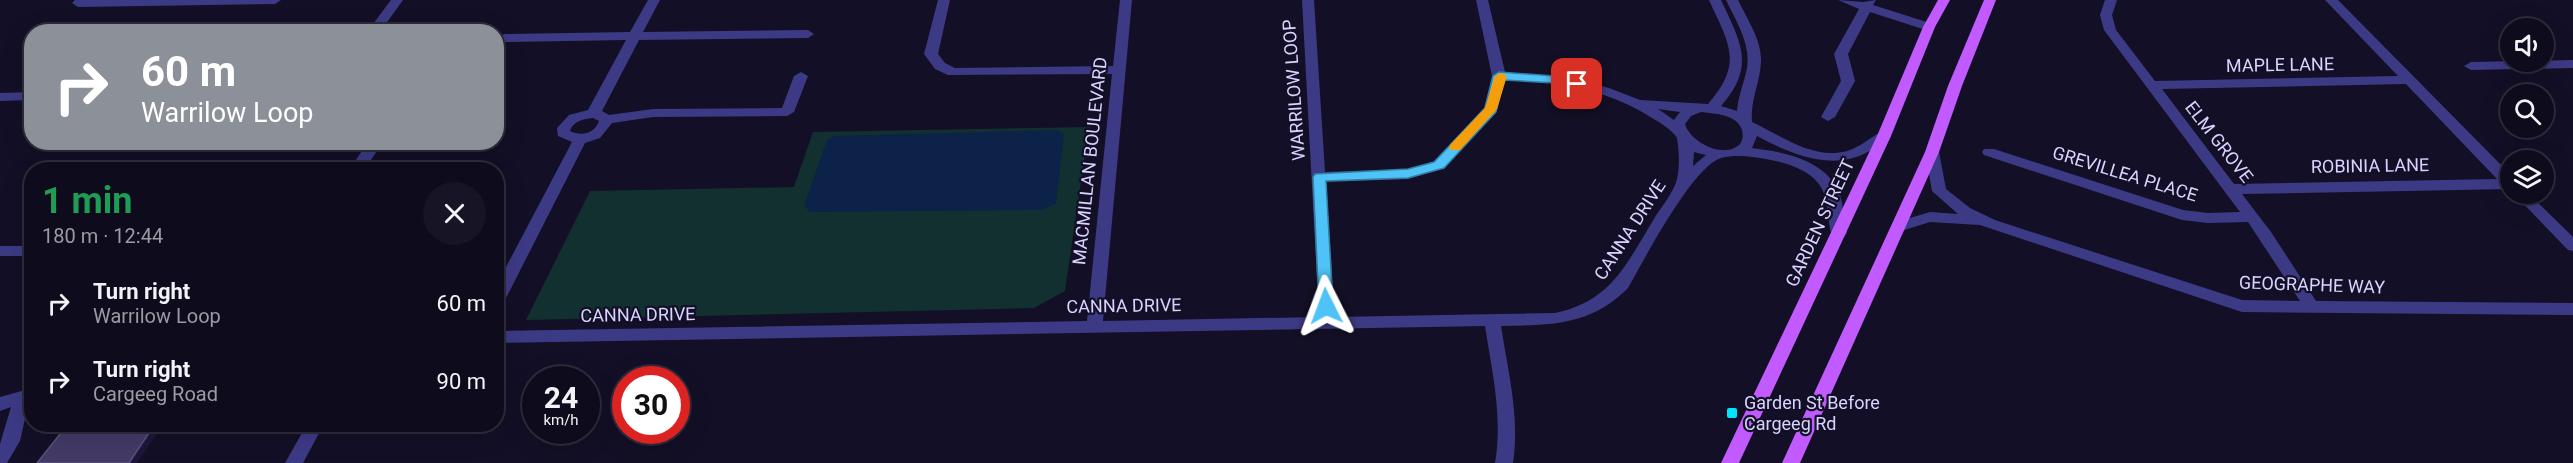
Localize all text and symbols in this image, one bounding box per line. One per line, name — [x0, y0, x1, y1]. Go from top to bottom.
map controls — [2500, 18, 2554, 204]
button: sound — [2500, 18, 2554, 72]
street label: WARRILOW LOOP — [1278, 19, 1309, 161]
text: 60 m — [141, 47, 236, 96]
icon: right — [42, 48, 120, 126]
street label: MAPLE LANE — [2226, 53, 2334, 76]
street label: MACMILLAN BOULEVARD — [1068, 56, 1111, 266]
pin — [1551, 58, 1602, 109]
icon: arrive — [1560, 67, 1593, 100]
button: search — [2500, 84, 2554, 138]
text: Warrilow Loop — [141, 97, 314, 129]
street label: ELM GROVE — [2181, 97, 2258, 187]
street label: GREVILLEA PLACE — [2050, 141, 2200, 206]
button: layers — [2500, 150, 2554, 204]
street label: ROBINIA LANE — [2311, 154, 2429, 177]
street label: GARDEN STREET — [1781, 155, 1858, 290]
street label: CANNA DRIVE — [1589, 176, 1670, 284]
text: 1 min — [42, 180, 133, 222]
button: close — [423, 182, 486, 245]
text: 180 m · 12:44 — [42, 224, 163, 248]
street label: GEOGRAPHE WAY — [2239, 271, 2386, 298]
position arrow — [1294, 274, 1358, 338]
text: Turn right — [93, 279, 190, 304]
icon: right — [42, 287, 75, 320]
text: 60 m — [437, 291, 486, 316]
street label: CANNA DRIVE — [1066, 294, 1182, 317]
street label: CANNA DRIVE — [580, 303, 696, 326]
text: Warrilow Loop — [93, 304, 221, 328]
text: Turn right — [93, 357, 190, 382]
icon: right — [42, 365, 75, 398]
speed limit sign: 30 — [612, 366, 690, 444]
text: 90 m — [437, 369, 486, 394]
text: 24 — [544, 380, 578, 415]
text: Cargeeg Road — [93, 382, 218, 406]
place label: Garden St Before Cargeeg Rd — [1744, 392, 1880, 434]
marker: Garden St Before Cargeeg Rd — [1725, 406, 1739, 420]
text: km/h — [543, 411, 579, 429]

